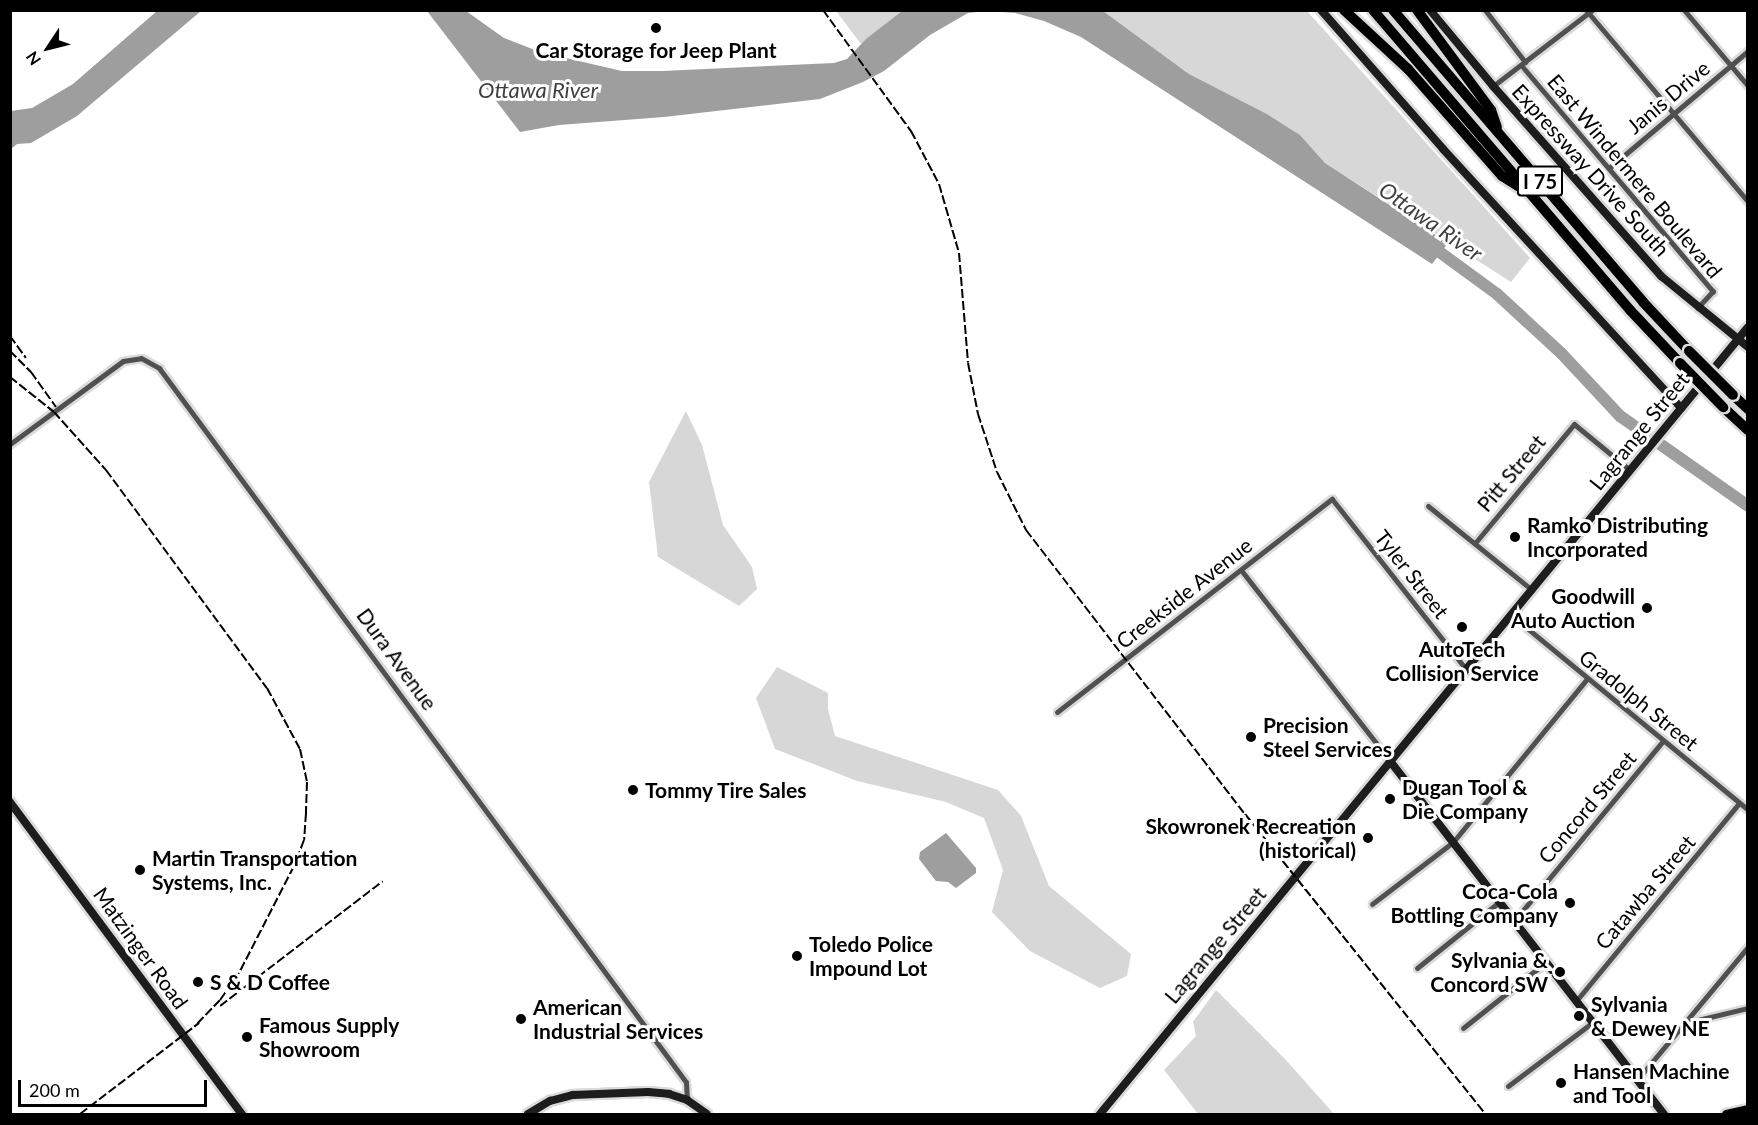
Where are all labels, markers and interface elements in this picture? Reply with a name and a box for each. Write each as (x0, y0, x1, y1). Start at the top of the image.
north arrow (18, 18, 78, 78)
marker: Car Storage for Jeep Plant (649, 21, 663, 35)
place label: Car Storage for Jeep Plant (535, 37, 777, 63)
text: N (22, 48, 44, 69)
street label: Janis Drive (1622, 55, 1714, 139)
street label: East Windermere Boulevard (1542, 69, 1728, 283)
water label: Ottawa River (478, 77, 598, 103)
street label: Expressway Drive South (1507, 79, 1675, 261)
road number: I 75 (1516, 164, 1564, 198)
water label: Ottawa River (1374, 176, 1488, 266)
street label: Lagrange Street (1584, 367, 1694, 495)
street label: Pitt Street (1472, 429, 1550, 517)
place label: Ramko Distributing Incorporated (1527, 512, 1708, 562)
street label: Tyler Street (1370, 525, 1454, 623)
marker: Ramko Distributing Incorporated (1508, 530, 1522, 544)
street label: Creekside Avenue (1111, 532, 1257, 654)
place label: Goodwill Auto Auction (1510, 583, 1635, 633)
marker: Goodwill Auto Auction (1640, 601, 1654, 615)
street label: Dura Avenue (351, 603, 443, 715)
marker: AutoTech Collision Service (1455, 620, 1469, 634)
place label: AutoTech Collision Service (1385, 636, 1539, 686)
street label: Gradolph Street (1574, 644, 1704, 756)
place label: Precision Steel Services (1263, 712, 1392, 762)
marker: Precision Steel Services (1244, 730, 1258, 744)
street label: Concord Street (1533, 746, 1641, 868)
place label: Dugan Tool & Die Company (1402, 774, 1528, 824)
place label: Tommy Tire Sales (645, 777, 808, 803)
marker: Tommy Tire Sales (626, 783, 640, 797)
marker: Dugan Tool & Die Company (1383, 792, 1397, 806)
place label: Skowronek Recreation (historical) (1145, 813, 1356, 863)
street label: Catawba Street (1590, 830, 1700, 954)
marker: Skowronek Recreation (historical) (1361, 831, 1375, 845)
place label: Martin Transportation Systems, Inc. (152, 845, 358, 895)
marker: Martin Transportation Systems, Inc. (133, 863, 147, 877)
place label: Coca-Cola Bottling Company (1391, 878, 1558, 928)
street label: Matzinger Road (88, 882, 194, 1014)
street label: Lagrange Street (1159, 882, 1271, 1008)
marker: Coca-Cola Bottling Company (1563, 896, 1577, 910)
place label: Toledo Police Impound Lot (809, 931, 933, 981)
place label: Sylvania & Concord SW (1430, 947, 1548, 997)
marker: Toledo Police Impound Lot (790, 949, 804, 963)
marker: Sylvania & Concord SW (1553, 965, 1567, 979)
place label: S & D Coffee (210, 969, 330, 995)
marker: S & D Coffee (191, 975, 205, 989)
place label: Sylvania & Dewey NE (1591, 991, 1710, 1041)
place label: American Industrial Services (533, 994, 703, 1044)
marker: Sylvania & Dewey NE (1572, 1009, 1586, 1023)
place label: Famous Supply Showroom (259, 1012, 399, 1062)
marker: American Industrial Services (514, 1012, 528, 1026)
marker: Famous Supply Showroom (240, 1030, 254, 1044)
place label: Hansen Machine and Tool (1573, 1058, 1729, 1108)
scale bar (21, 1068, 210, 1106)
marker: Hansen Machine and Tool (1554, 1076, 1568, 1090)
text: 200 m (29, 1079, 80, 1101)

